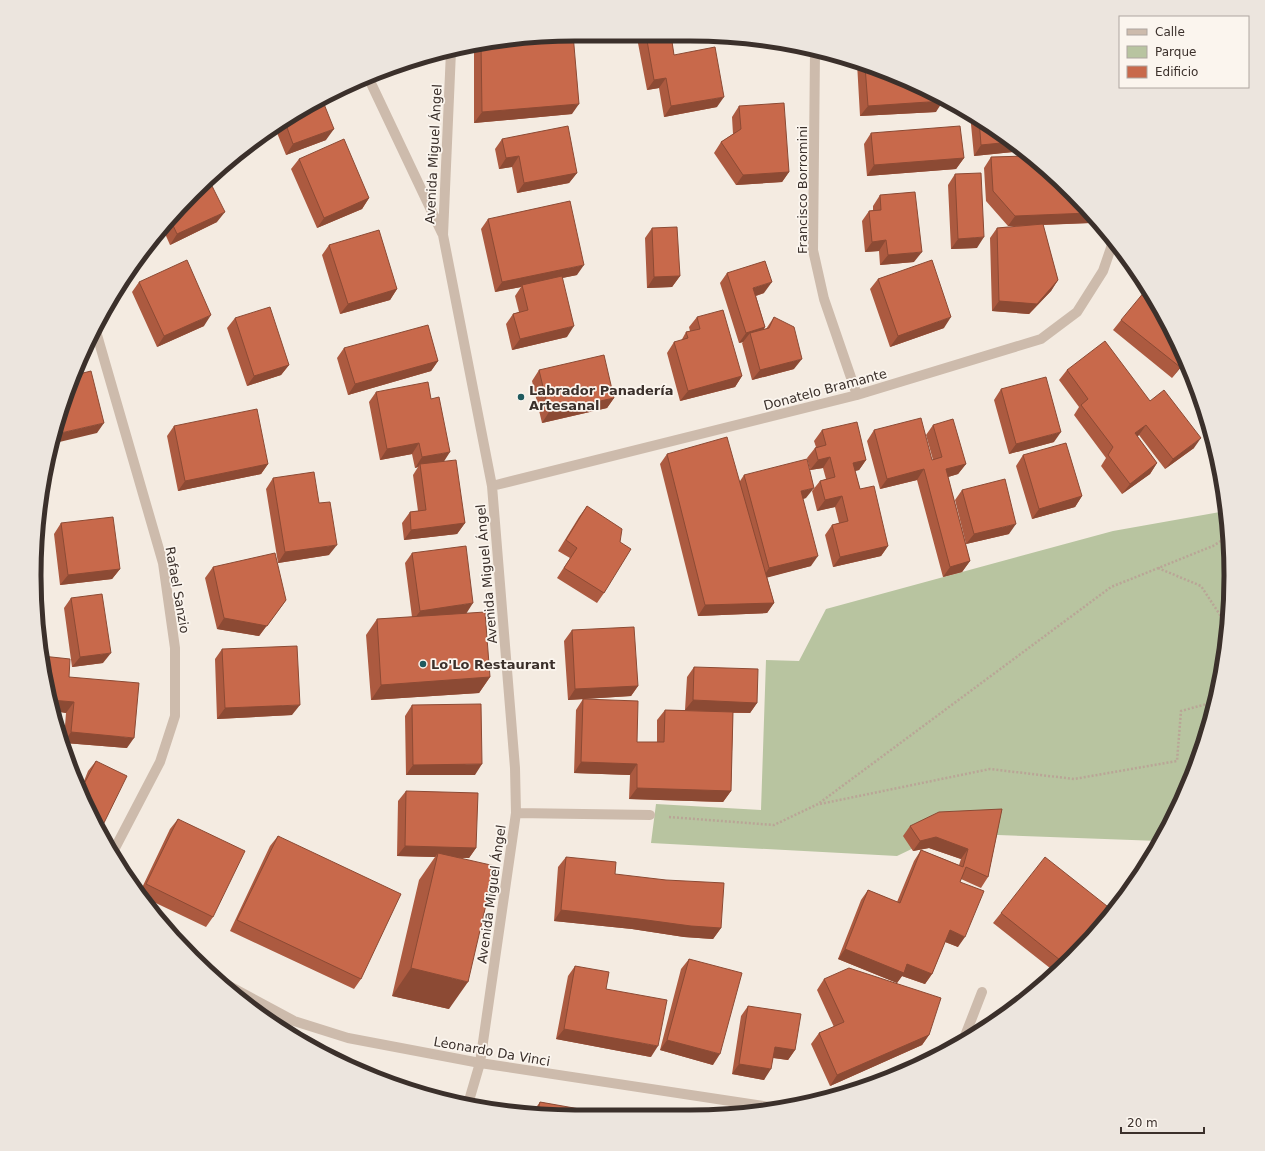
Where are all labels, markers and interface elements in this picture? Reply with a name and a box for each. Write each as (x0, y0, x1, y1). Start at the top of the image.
legend (1119, 16, 1249, 88)
text: Calle (1155, 25, 1185, 39)
text: Parque (1155, 45, 1196, 59)
text: Edificio (1155, 65, 1198, 79)
street label: Avenida Miguel Ángel (422, 84, 445, 224)
street label: Francisco Borromini (795, 126, 810, 254)
street label: Donatelo Bramante (762, 366, 888, 413)
place label: Labrador Panadería Artesanal (529, 383, 673, 413)
marker: Labrador Panadería Artesanal (516, 392, 526, 402)
street label: Avenida Miguel Ángel (473, 504, 500, 644)
street label: Rafael Sanzio (162, 546, 193, 635)
place label: Lo'Lo Restaurant (431, 657, 555, 672)
marker: Lo'Lo Restaurant (418, 659, 428, 669)
street label: Avenida Miguel Ángel (474, 824, 509, 964)
street label: Leonardo Da Vinci (433, 1034, 551, 1069)
scale bar (1121, 1109, 1204, 1135)
text: 20 m (1127, 1116, 1158, 1130)

